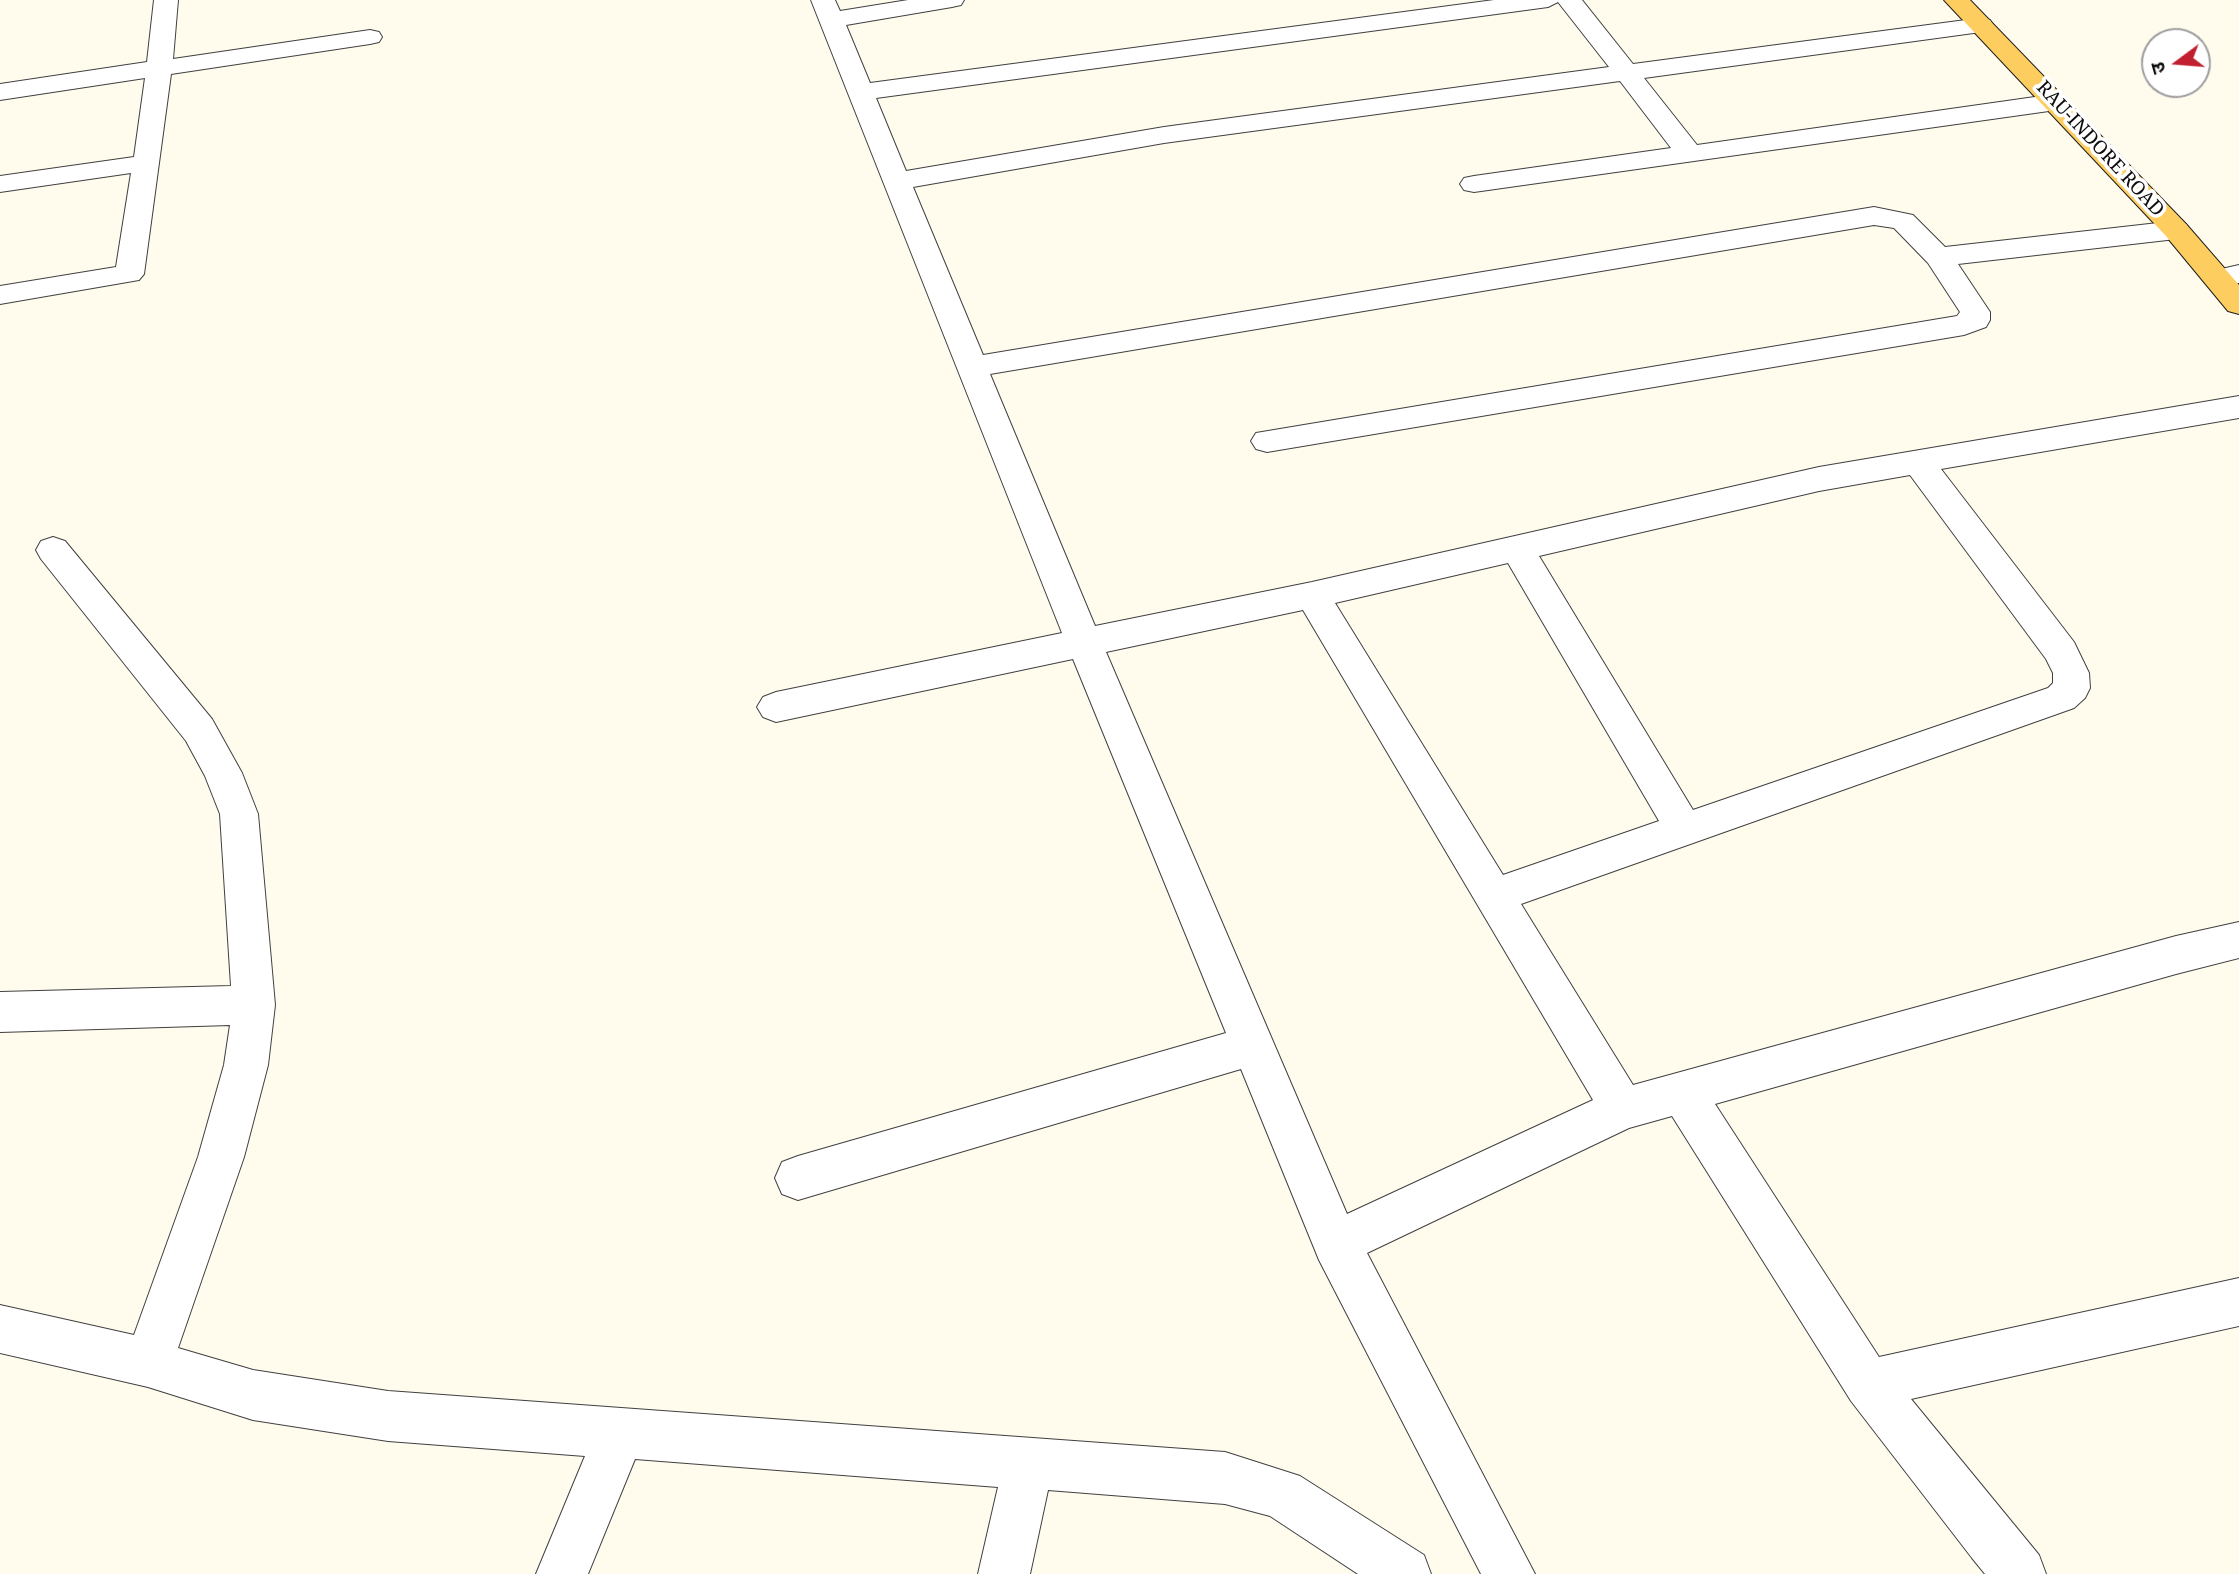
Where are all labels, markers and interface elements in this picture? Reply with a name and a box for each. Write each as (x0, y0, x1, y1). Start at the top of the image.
north arrow (2141, 28, 2211, 98)
text: उ (2144, 59, 2172, 77)
street label: RAU-INDORE ROAD (2031, 77, 2169, 221)

